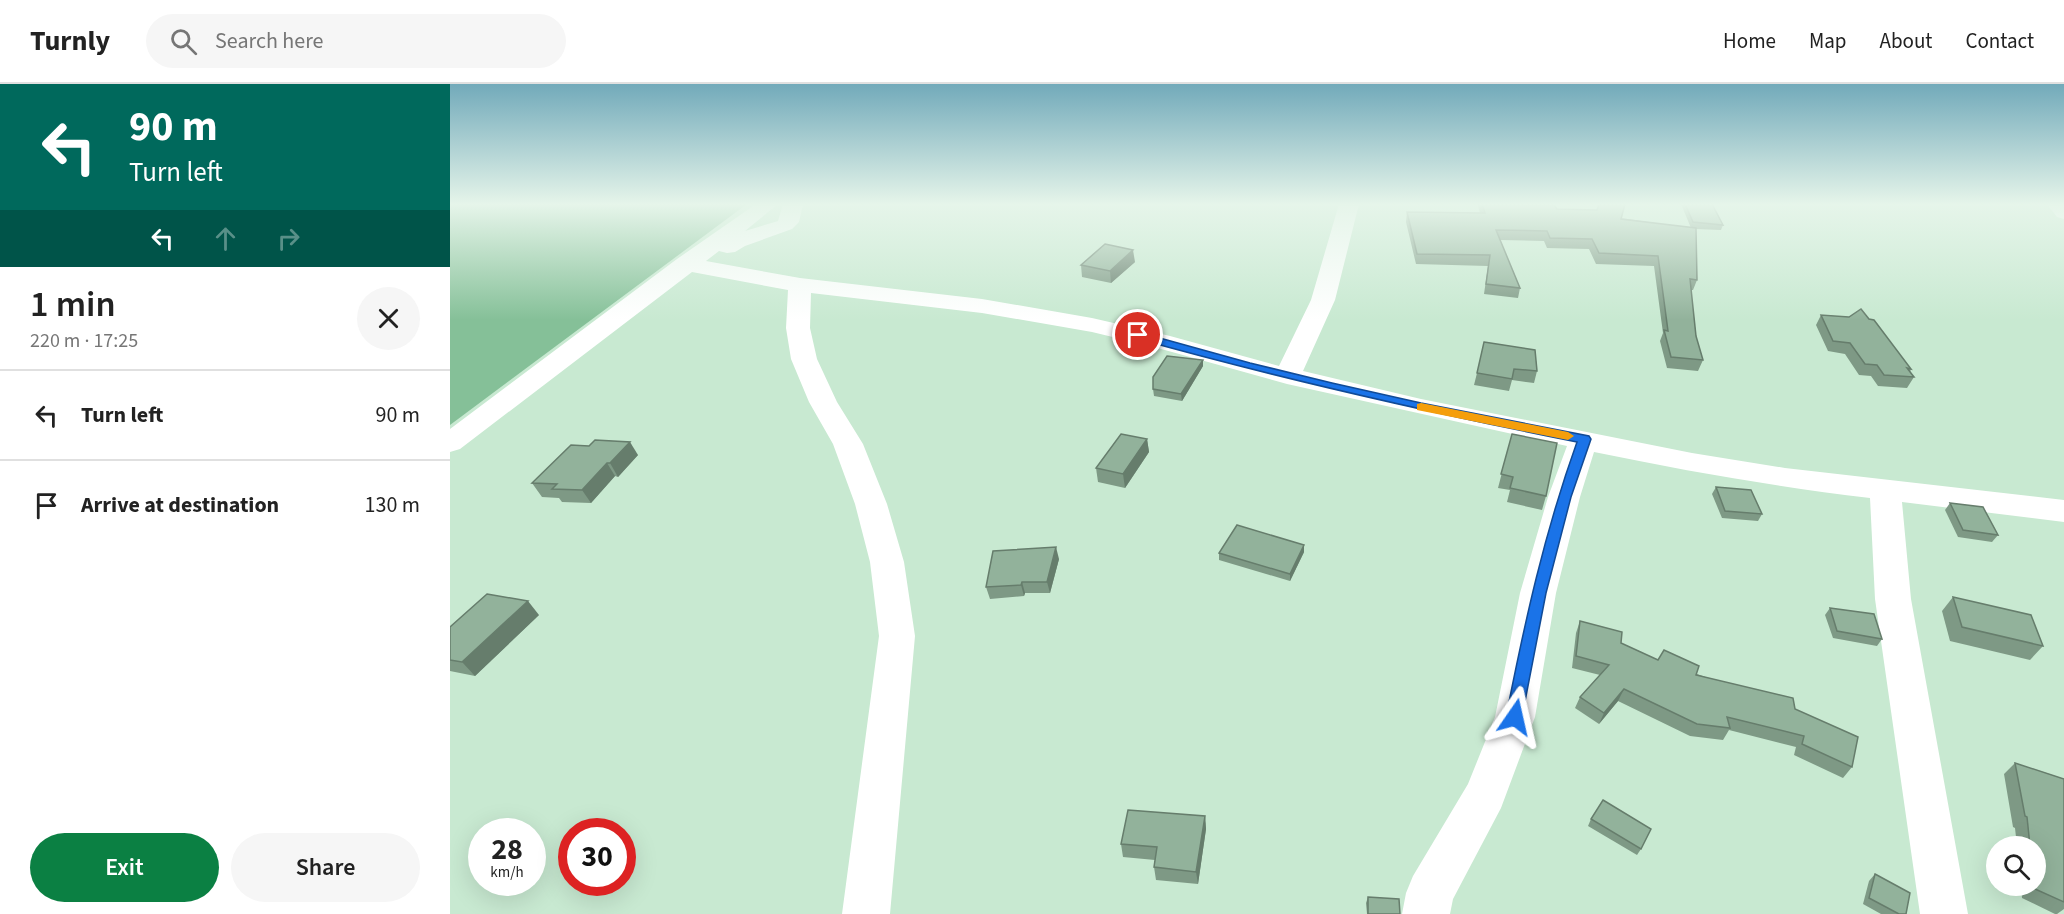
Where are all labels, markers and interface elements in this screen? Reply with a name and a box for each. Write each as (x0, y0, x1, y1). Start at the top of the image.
search box (146, 14, 566, 68)
text: Turnly (30, 21, 110, 61)
icon: search (167, 25, 200, 58)
text: Search here (215, 25, 324, 57)
text: Home (1723, 26, 1776, 56)
text: Map (1809, 26, 1847, 56)
text: About (1880, 26, 1932, 56)
text: Contact (1965, 26, 2034, 56)
text: 90 m (129, 97, 218, 157)
icon: left (30, 108, 108, 186)
text: Turn left (129, 153, 223, 192)
icon: left (146, 222, 179, 255)
icon: ahead (209, 222, 242, 255)
icon: right (272, 222, 305, 255)
text: 1 min (30, 279, 116, 330)
button: close (357, 287, 420, 350)
pin (1112, 309, 1163, 360)
icon: arrive (1121, 318, 1154, 351)
text: 220 m · 17:25 (30, 327, 138, 355)
icon: left (30, 399, 63, 432)
text: Turn left (81, 399, 163, 431)
text: 90 m (375, 399, 420, 431)
icon: arrive (30, 489, 63, 522)
text: Arrive at destination (81, 489, 279, 521)
text: 130 m (365, 489, 420, 521)
position arrow (1483, 685, 1547, 749)
speed limit sign: 30 (558, 818, 636, 896)
text: 28 (491, 828, 523, 871)
button: Exit (30, 833, 219, 902)
button: Share (231, 833, 420, 902)
map controls (1986, 836, 2046, 896)
button: search (1986, 836, 2046, 896)
text: km/h (490, 862, 524, 883)

